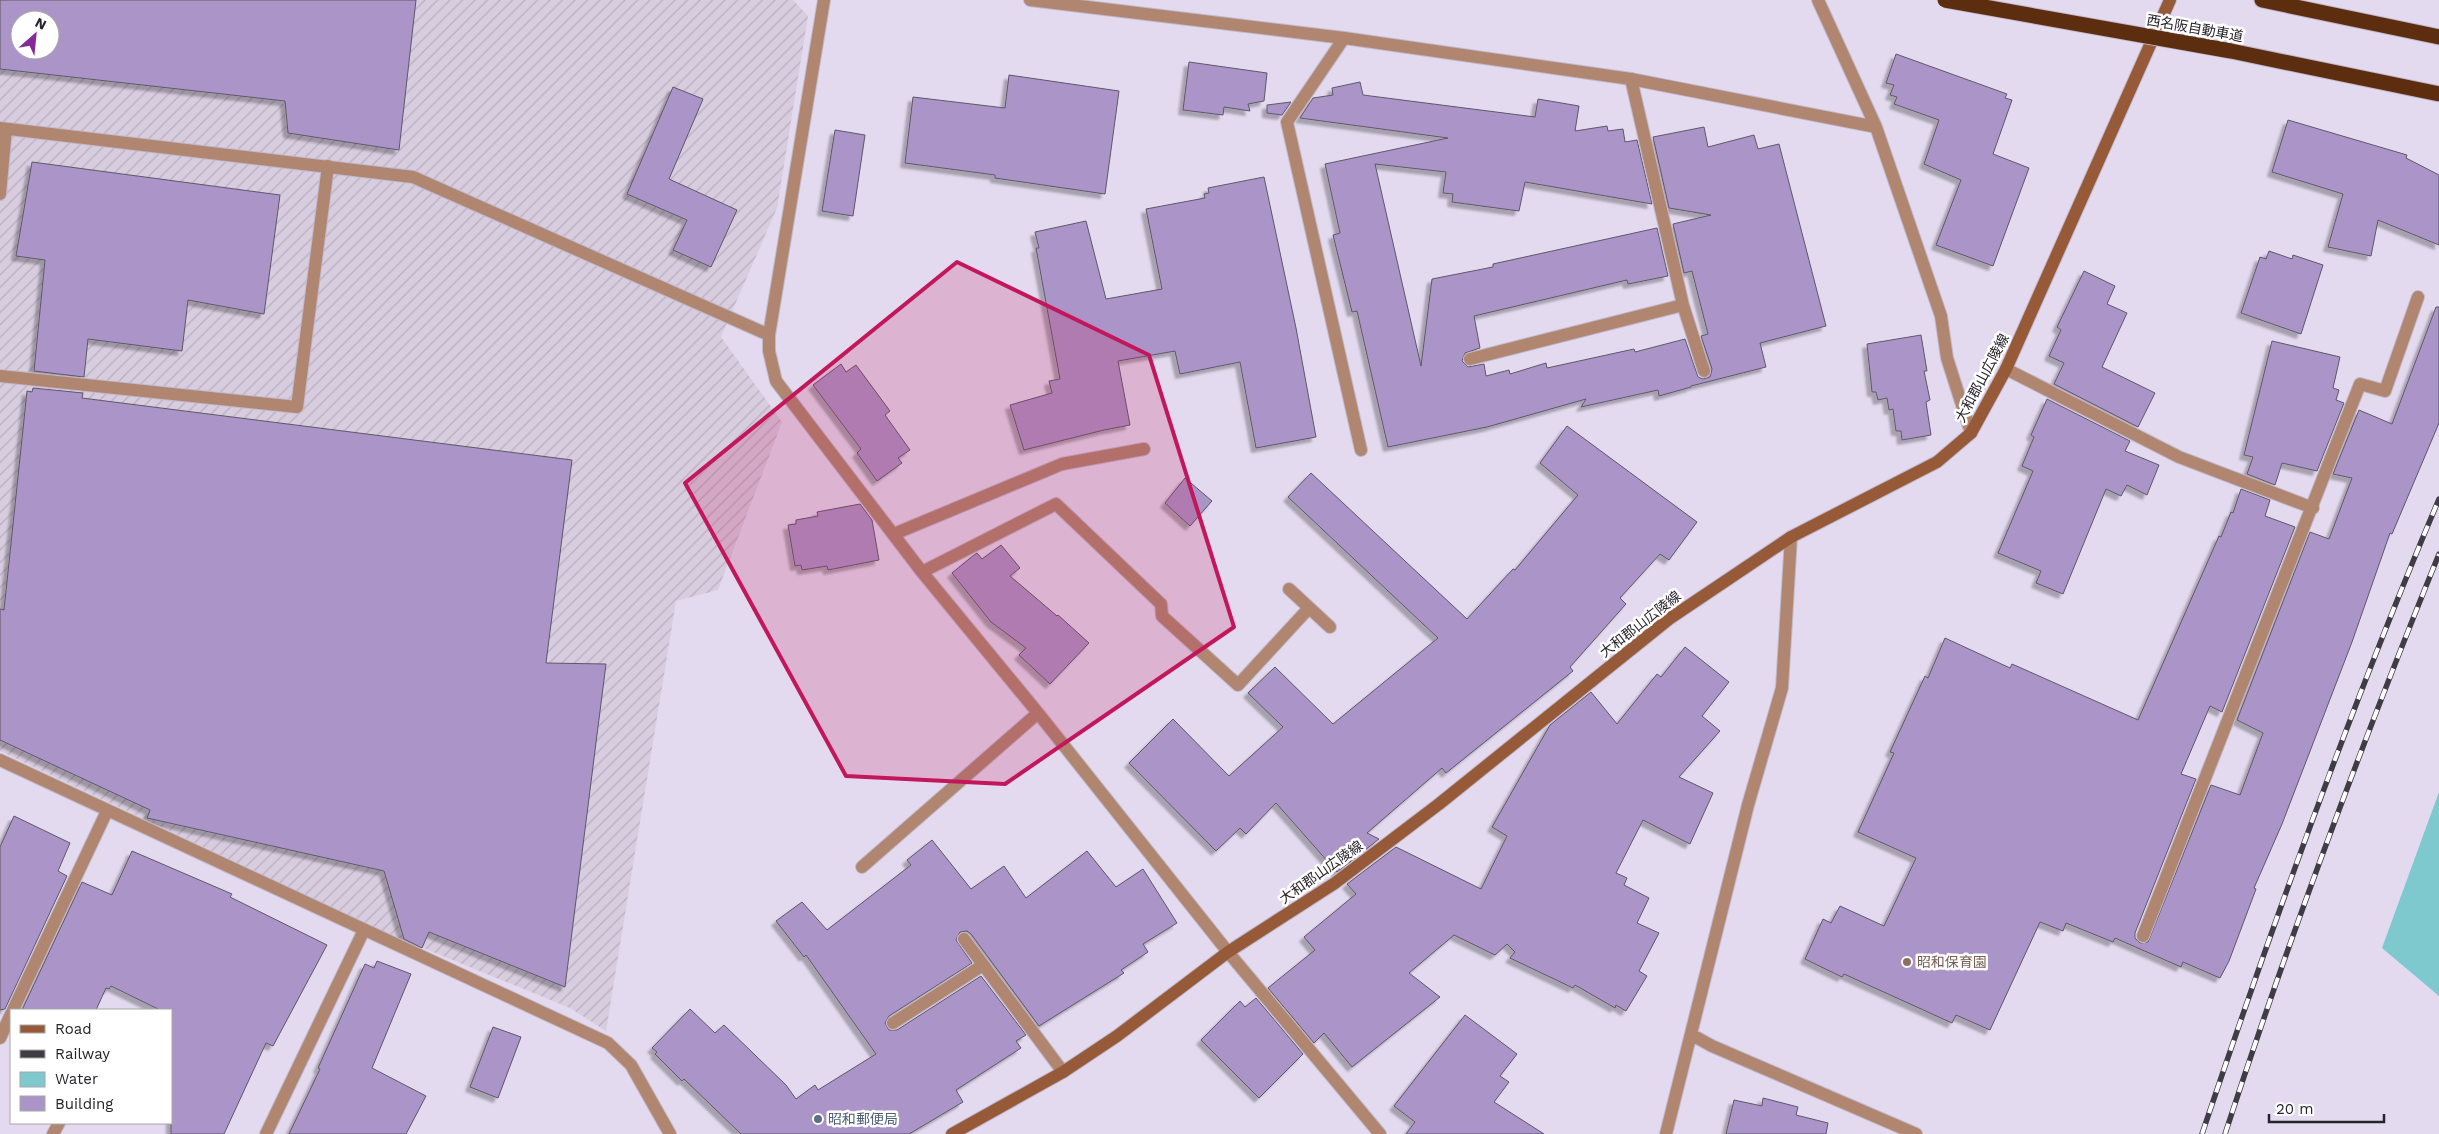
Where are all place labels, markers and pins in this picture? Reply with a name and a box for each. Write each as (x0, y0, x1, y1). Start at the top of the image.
place label: 昭和保育園 (1917, 954, 1987, 970)
marker: 昭和保育園 (1901, 956, 1913, 968)
place label: 昭和郵便局 (828, 1111, 898, 1127)
marker: 昭和郵便局 (812, 1113, 824, 1125)

